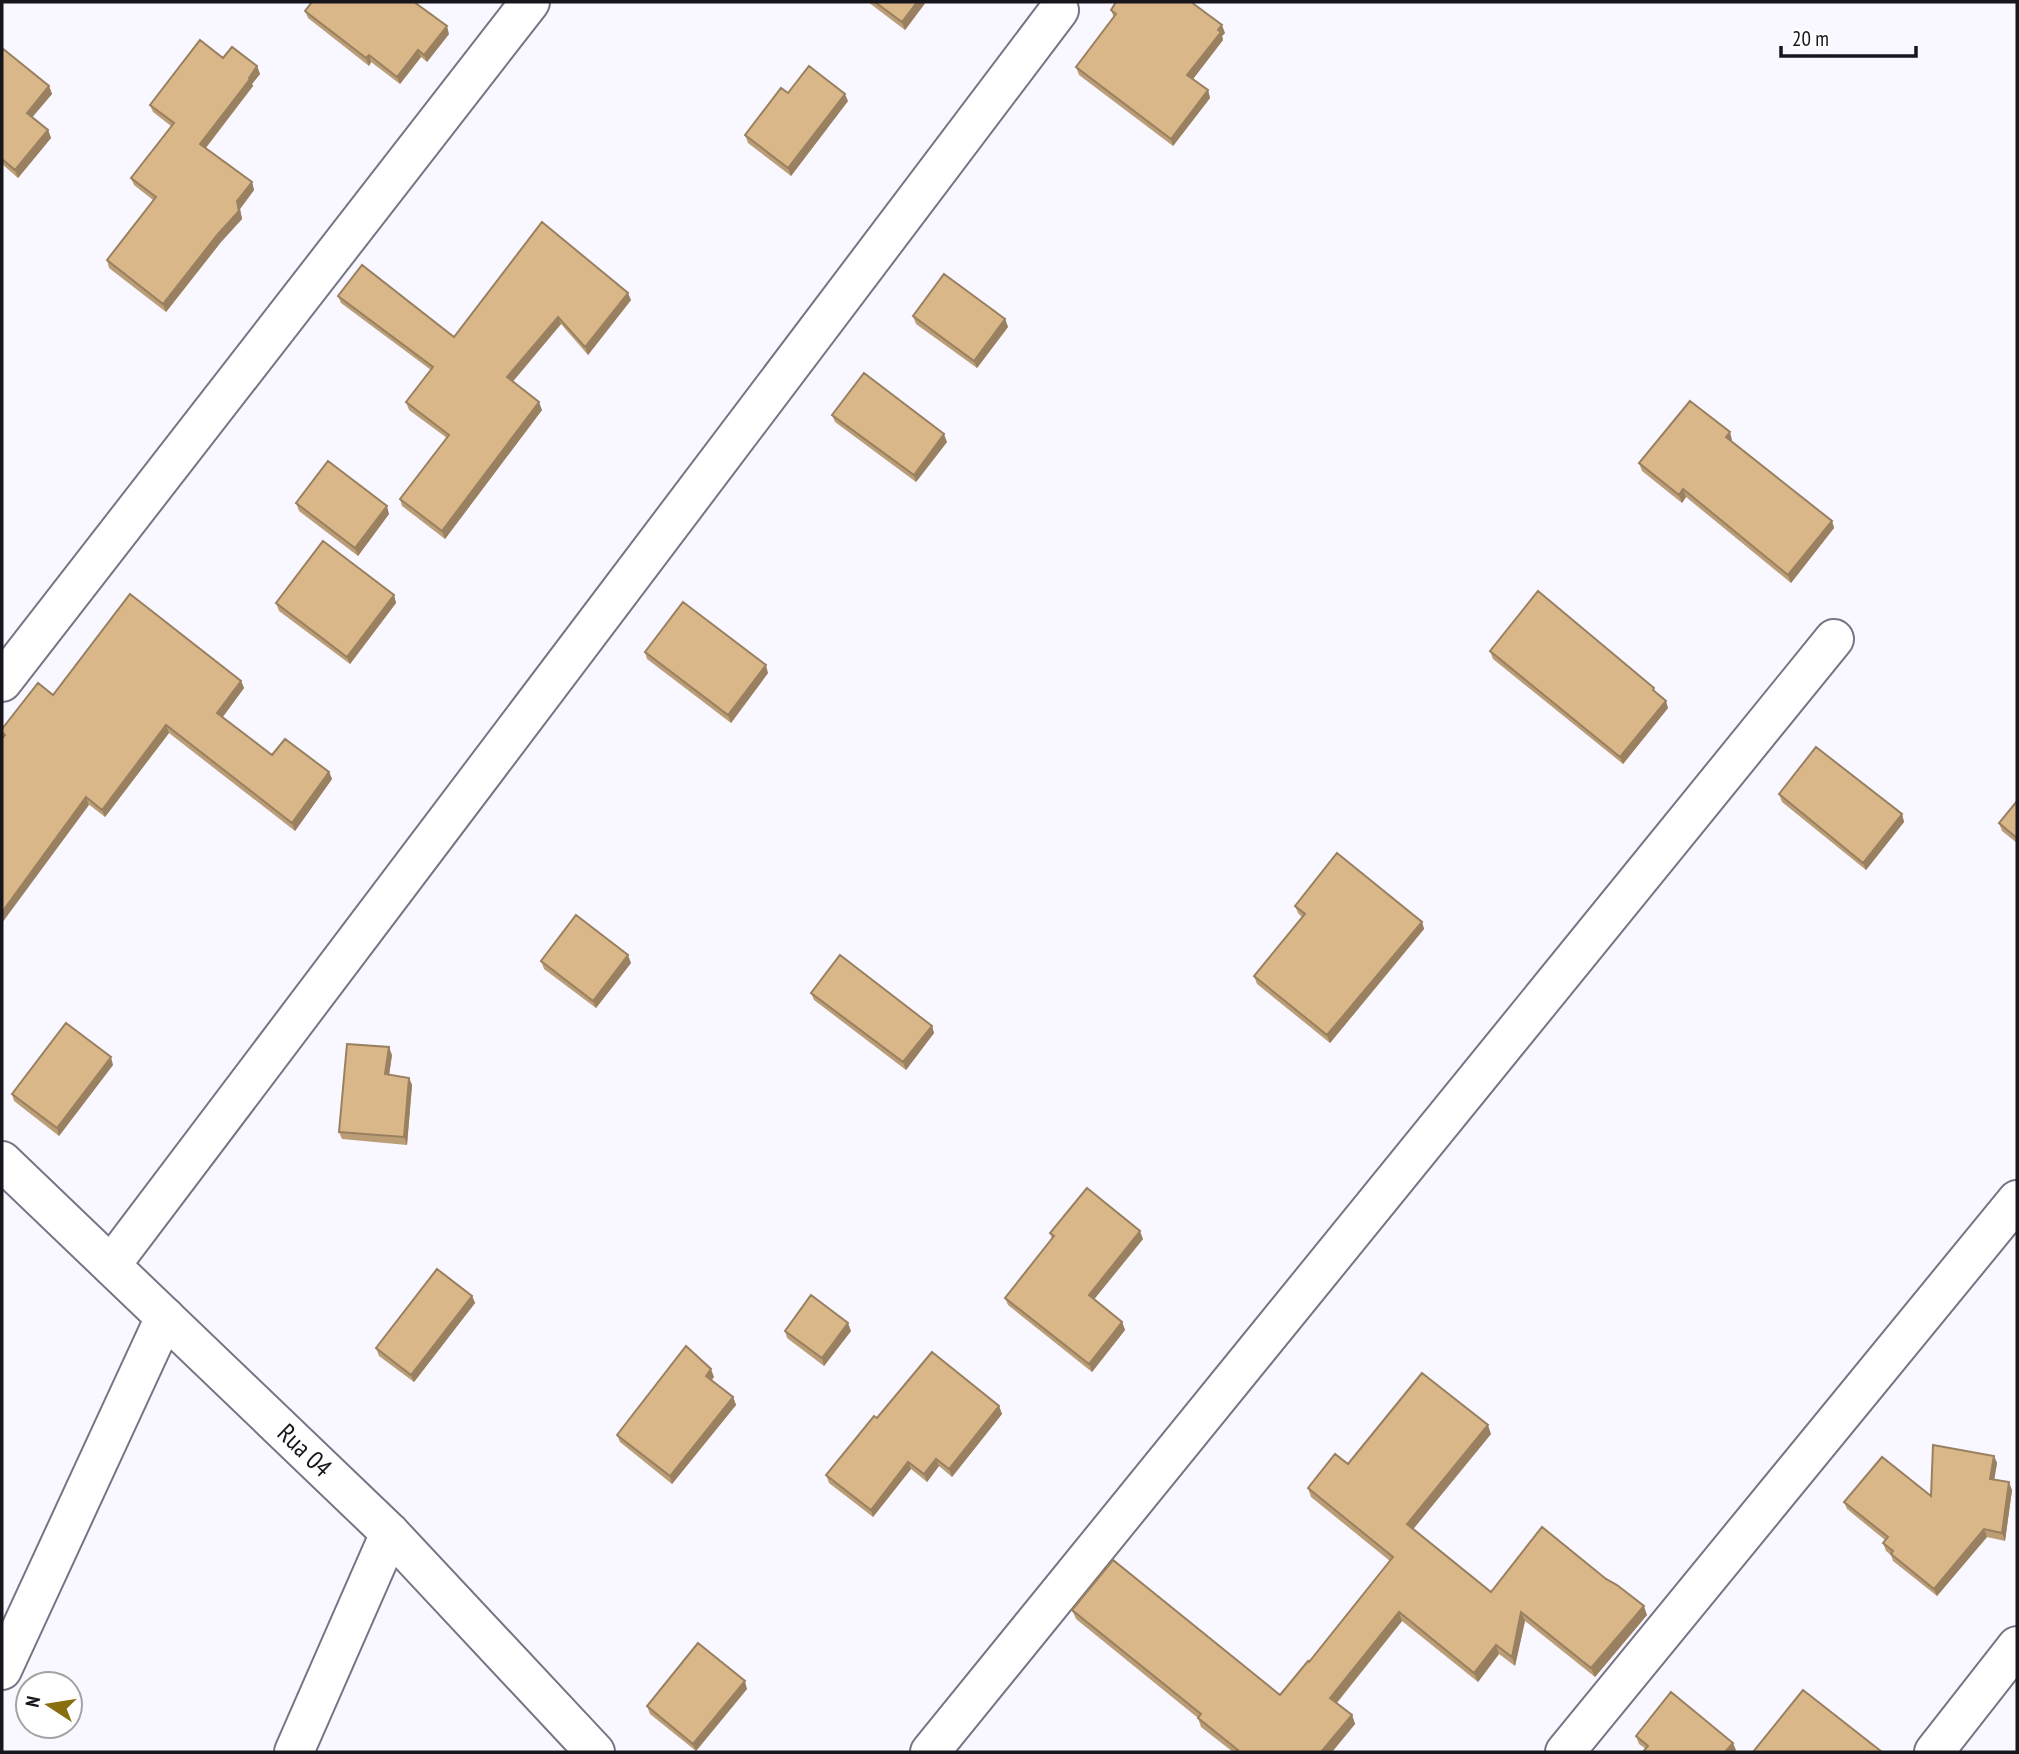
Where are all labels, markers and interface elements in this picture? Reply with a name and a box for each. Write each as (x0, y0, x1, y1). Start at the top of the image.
scale bar (1781, 14, 1916, 58)
text: 20 m (1792, 25, 1829, 52)
street label: Rua 04 (271, 1416, 339, 1484)
north arrow (14, 1670, 84, 1740)
text: N (20, 1694, 45, 1709)

